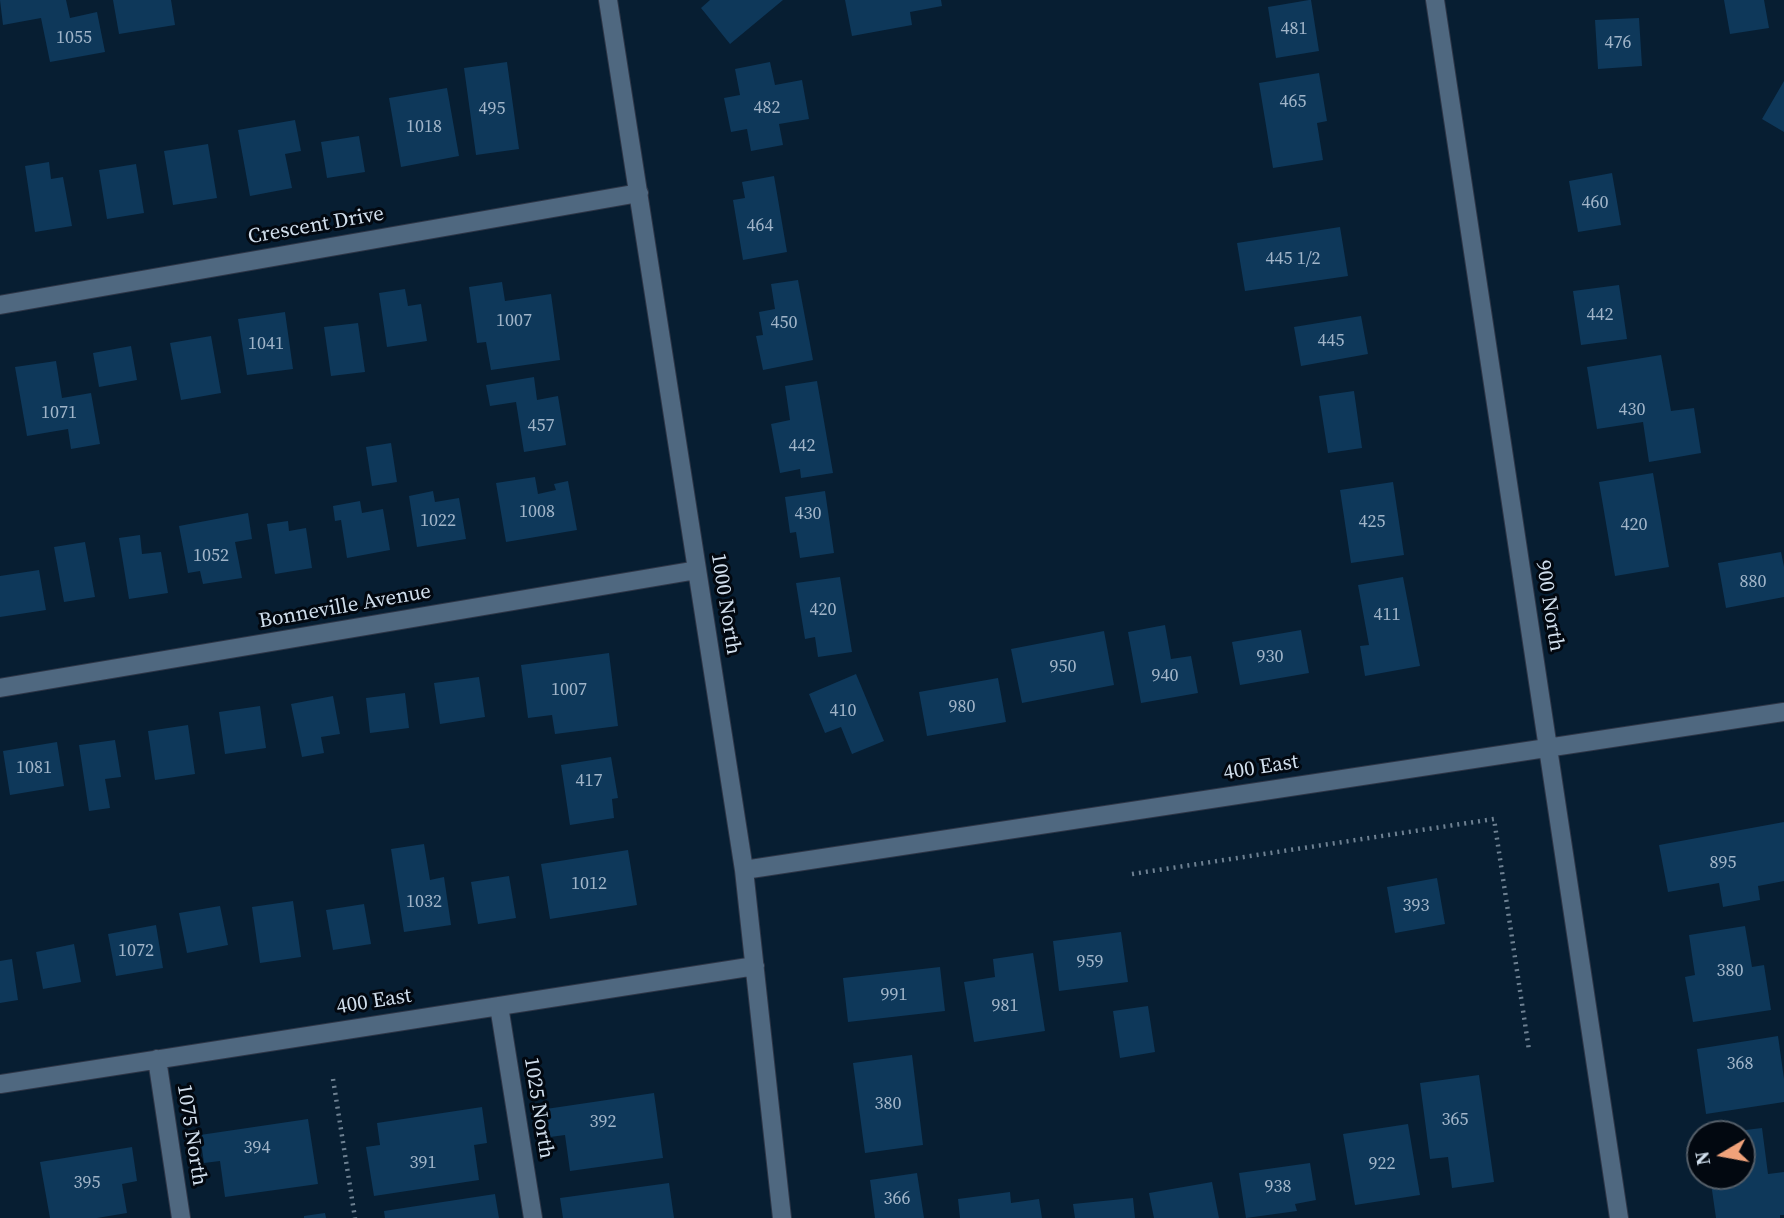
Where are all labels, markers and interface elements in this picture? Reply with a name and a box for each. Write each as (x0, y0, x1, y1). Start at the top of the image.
house number: 481 (1281, 18, 1307, 40)
house number: 1055 (56, 27, 92, 49)
house number: 476 (1605, 32, 1631, 54)
house number: 465 (1280, 91, 1306, 113)
house number: 482 (754, 97, 780, 119)
house number: 495 (479, 98, 505, 120)
house number: 1018 (406, 116, 442, 138)
house number: 460 (1582, 192, 1608, 214)
street label: Crescent Drive (246, 202, 386, 250)
house number: 464 (747, 215, 773, 237)
house number: 445 1/2 (1265, 248, 1321, 270)
house number: 442 (1587, 304, 1613, 326)
house number: 1007 (496, 310, 532, 332)
house number: 450 (771, 312, 797, 334)
house number: 445 (1318, 330, 1344, 352)
house number: 1041 (248, 333, 284, 355)
house number: 430 (1619, 399, 1645, 421)
house number: 1071 (41, 402, 77, 424)
house number: 457 (528, 415, 554, 437)
house number: 442 (789, 435, 815, 457)
house number: 1008 (519, 501, 555, 523)
house number: 430 (795, 503, 821, 525)
house number: 1022 (420, 510, 456, 532)
house number: 425 (1359, 511, 1385, 533)
house number: 420 (1621, 514, 1647, 536)
house number: 1052 (193, 545, 229, 567)
street label: 1000 North (705, 551, 745, 657)
street label: 900 North (1529, 559, 1569, 653)
house number: 880 (1740, 571, 1766, 593)
street label: Bonneville Avenue (257, 579, 433, 635)
house number: 420 (810, 599, 836, 621)
house number: 411 (1374, 604, 1400, 626)
house number: 930 (1257, 646, 1283, 668)
house number: 950 (1050, 656, 1076, 678)
house number: 940 (1152, 665, 1178, 687)
house number: 1007 (551, 679, 587, 701)
house number: 980 (949, 696, 975, 718)
house number: 410 (830, 700, 856, 722)
street label: 400 East (1222, 750, 1300, 786)
house number: 1081 (16, 757, 52, 779)
house number: 417 (576, 770, 602, 792)
house number: 895 (1710, 852, 1736, 874)
house number: 1012 (571, 873, 607, 895)
house number: 1032 (406, 891, 442, 913)
house number: 393 (1403, 895, 1429, 917)
house number: 1072 (118, 940, 154, 962)
house number: 959 (1077, 951, 1103, 973)
house number: 380 (1717, 960, 1743, 982)
street label: 400 East (335, 984, 413, 1020)
house number: 991 (881, 984, 907, 1006)
house number: 981 (992, 995, 1018, 1017)
house number: 368 (1727, 1053, 1753, 1075)
street label: 1025 North (518, 1055, 558, 1161)
street label: 1075 North (171, 1082, 211, 1188)
house number: 380 (875, 1093, 901, 1115)
house number: 365 (1442, 1109, 1468, 1131)
house number: 392 (590, 1111, 616, 1133)
north arrow (1686, 1120, 1756, 1190)
house number: 394 (244, 1137, 270, 1159)
text: N (1688, 1149, 1716, 1167)
house number: 391 (410, 1152, 436, 1174)
house number: 922 (1369, 1153, 1395, 1175)
house number: 395 (74, 1172, 100, 1194)
house number: 938 (1265, 1176, 1291, 1198)
house number: 366 (884, 1188, 910, 1210)

